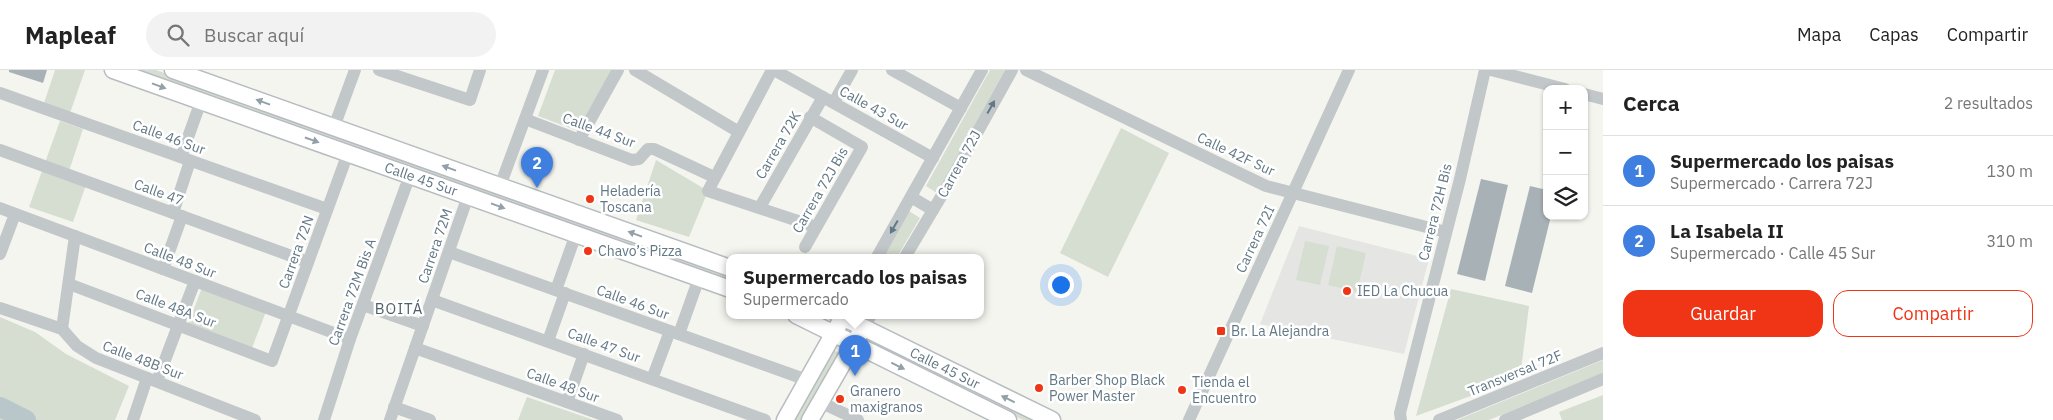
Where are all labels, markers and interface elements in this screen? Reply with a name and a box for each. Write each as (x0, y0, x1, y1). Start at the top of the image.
search box (146, 12, 496, 57)
text: Mapleaf (25, 19, 116, 51)
icon: search (164, 21, 192, 49)
text: Buscar aquí (204, 23, 304, 47)
text: Mapa (1797, 23, 1841, 46)
text: Capas (1869, 23, 1919, 46)
text: Compartir (1947, 23, 2028, 46)
street label: Calle 43 Sur (836, 82, 912, 134)
one-way arrow (151, 83, 166, 90)
map controls (1543, 85, 1588, 220)
button: + (1543, 85, 1588, 130)
text: Cerca (1623, 89, 1680, 117)
text: 2 resultados (1944, 93, 2033, 113)
one-way arrow (255, 98, 270, 105)
one-way arrow (987, 100, 996, 114)
street label: Carrera 72K (751, 108, 805, 182)
street label: Calle 44 Sur (560, 109, 638, 151)
street label: Calle 46 Sur (130, 116, 208, 158)
street label: Carrera 72J (933, 127, 985, 201)
street label: Calle 42F Sur (1194, 128, 1278, 180)
button: − (1543, 130, 1588, 175)
one-way arrow (305, 136, 320, 144)
street label: Carrera 72J Bis (788, 144, 852, 236)
pin: 2 (521, 147, 553, 188)
text: Supermercado los paisas (1670, 149, 1894, 173)
street label: Calle 45 Sur (382, 158, 460, 200)
street label: Carrera 72H Bis (1414, 161, 1456, 262)
text: 1 (1634, 161, 1644, 181)
text: 130 m (1986, 161, 2033, 181)
one-way arrow (441, 164, 456, 171)
text: Supermercado · Carrera 72J (1670, 173, 1873, 193)
street label: Calle 47 (132, 175, 186, 209)
button: layers (1543, 175, 1588, 220)
place label: Heladería Toscana (600, 182, 661, 216)
marker: Heladería Toscana (584, 193, 596, 205)
one-way arrow (491, 202, 506, 210)
street label: Carrera 72I (1232, 202, 1278, 276)
street label: Carrera 72M (414, 206, 456, 286)
street label: Carrera 72N (274, 213, 318, 291)
text: La Isabela II (1670, 219, 1784, 243)
one-way arrow (890, 220, 898, 235)
one-way arrow (627, 230, 642, 237)
text: 2 (1634, 231, 1644, 251)
text: 310 m (1986, 231, 2033, 251)
street label: Carrera 72M Bis A (324, 236, 380, 348)
street label: Calle 48 Sur (141, 238, 219, 282)
place label: Chavo’s Pizza (598, 242, 682, 260)
text: Supermercado · Calle 45 Sur (1670, 243, 1875, 263)
marker: Chavo’s Pizza (582, 245, 594, 257)
popup (726, 254, 984, 319)
text: Supermercado los paisas (743, 265, 967, 289)
your location (1048, 272, 1074, 298)
street label: Calle 46 Sur (594, 281, 672, 323)
place label: IED La Chucua (1357, 282, 1449, 300)
street label: Calle 48A Sur (133, 284, 219, 332)
marker: IED La Chucua (1341, 285, 1353, 297)
text: Supermercado (743, 289, 849, 309)
button: Guardar (1623, 290, 1823, 337)
button: Compartir (1833, 290, 2033, 337)
district label: BOITÁ (375, 299, 423, 318)
place label: Br. La Alejandra (1231, 322, 1330, 340)
street label: Calle 47 Sur (565, 324, 643, 366)
marker: Br. La Alejandra (1215, 325, 1227, 337)
pin: 1 (839, 335, 871, 376)
street label: Calle 48B Sur (100, 336, 186, 384)
street label: Calle 45 Sur (907, 343, 983, 393)
street label: Transversal 72F (1465, 346, 1565, 400)
one-way arrow (891, 362, 905, 370)
street label: Calle 48 Sur (524, 364, 602, 406)
place label: Barber Shop Black Power Master (1049, 371, 1166, 405)
place label: Tienda el Encuentro (1192, 373, 1257, 407)
place label: Granero maxigranos (850, 382, 923, 416)
marker: Barber Shop Black Power Master (1033, 382, 1045, 394)
marker: Tienda el Encuentro (1176, 384, 1188, 396)
marker: Granero maxigranos (834, 393, 846, 405)
one-way arrow (1001, 394, 1015, 402)

